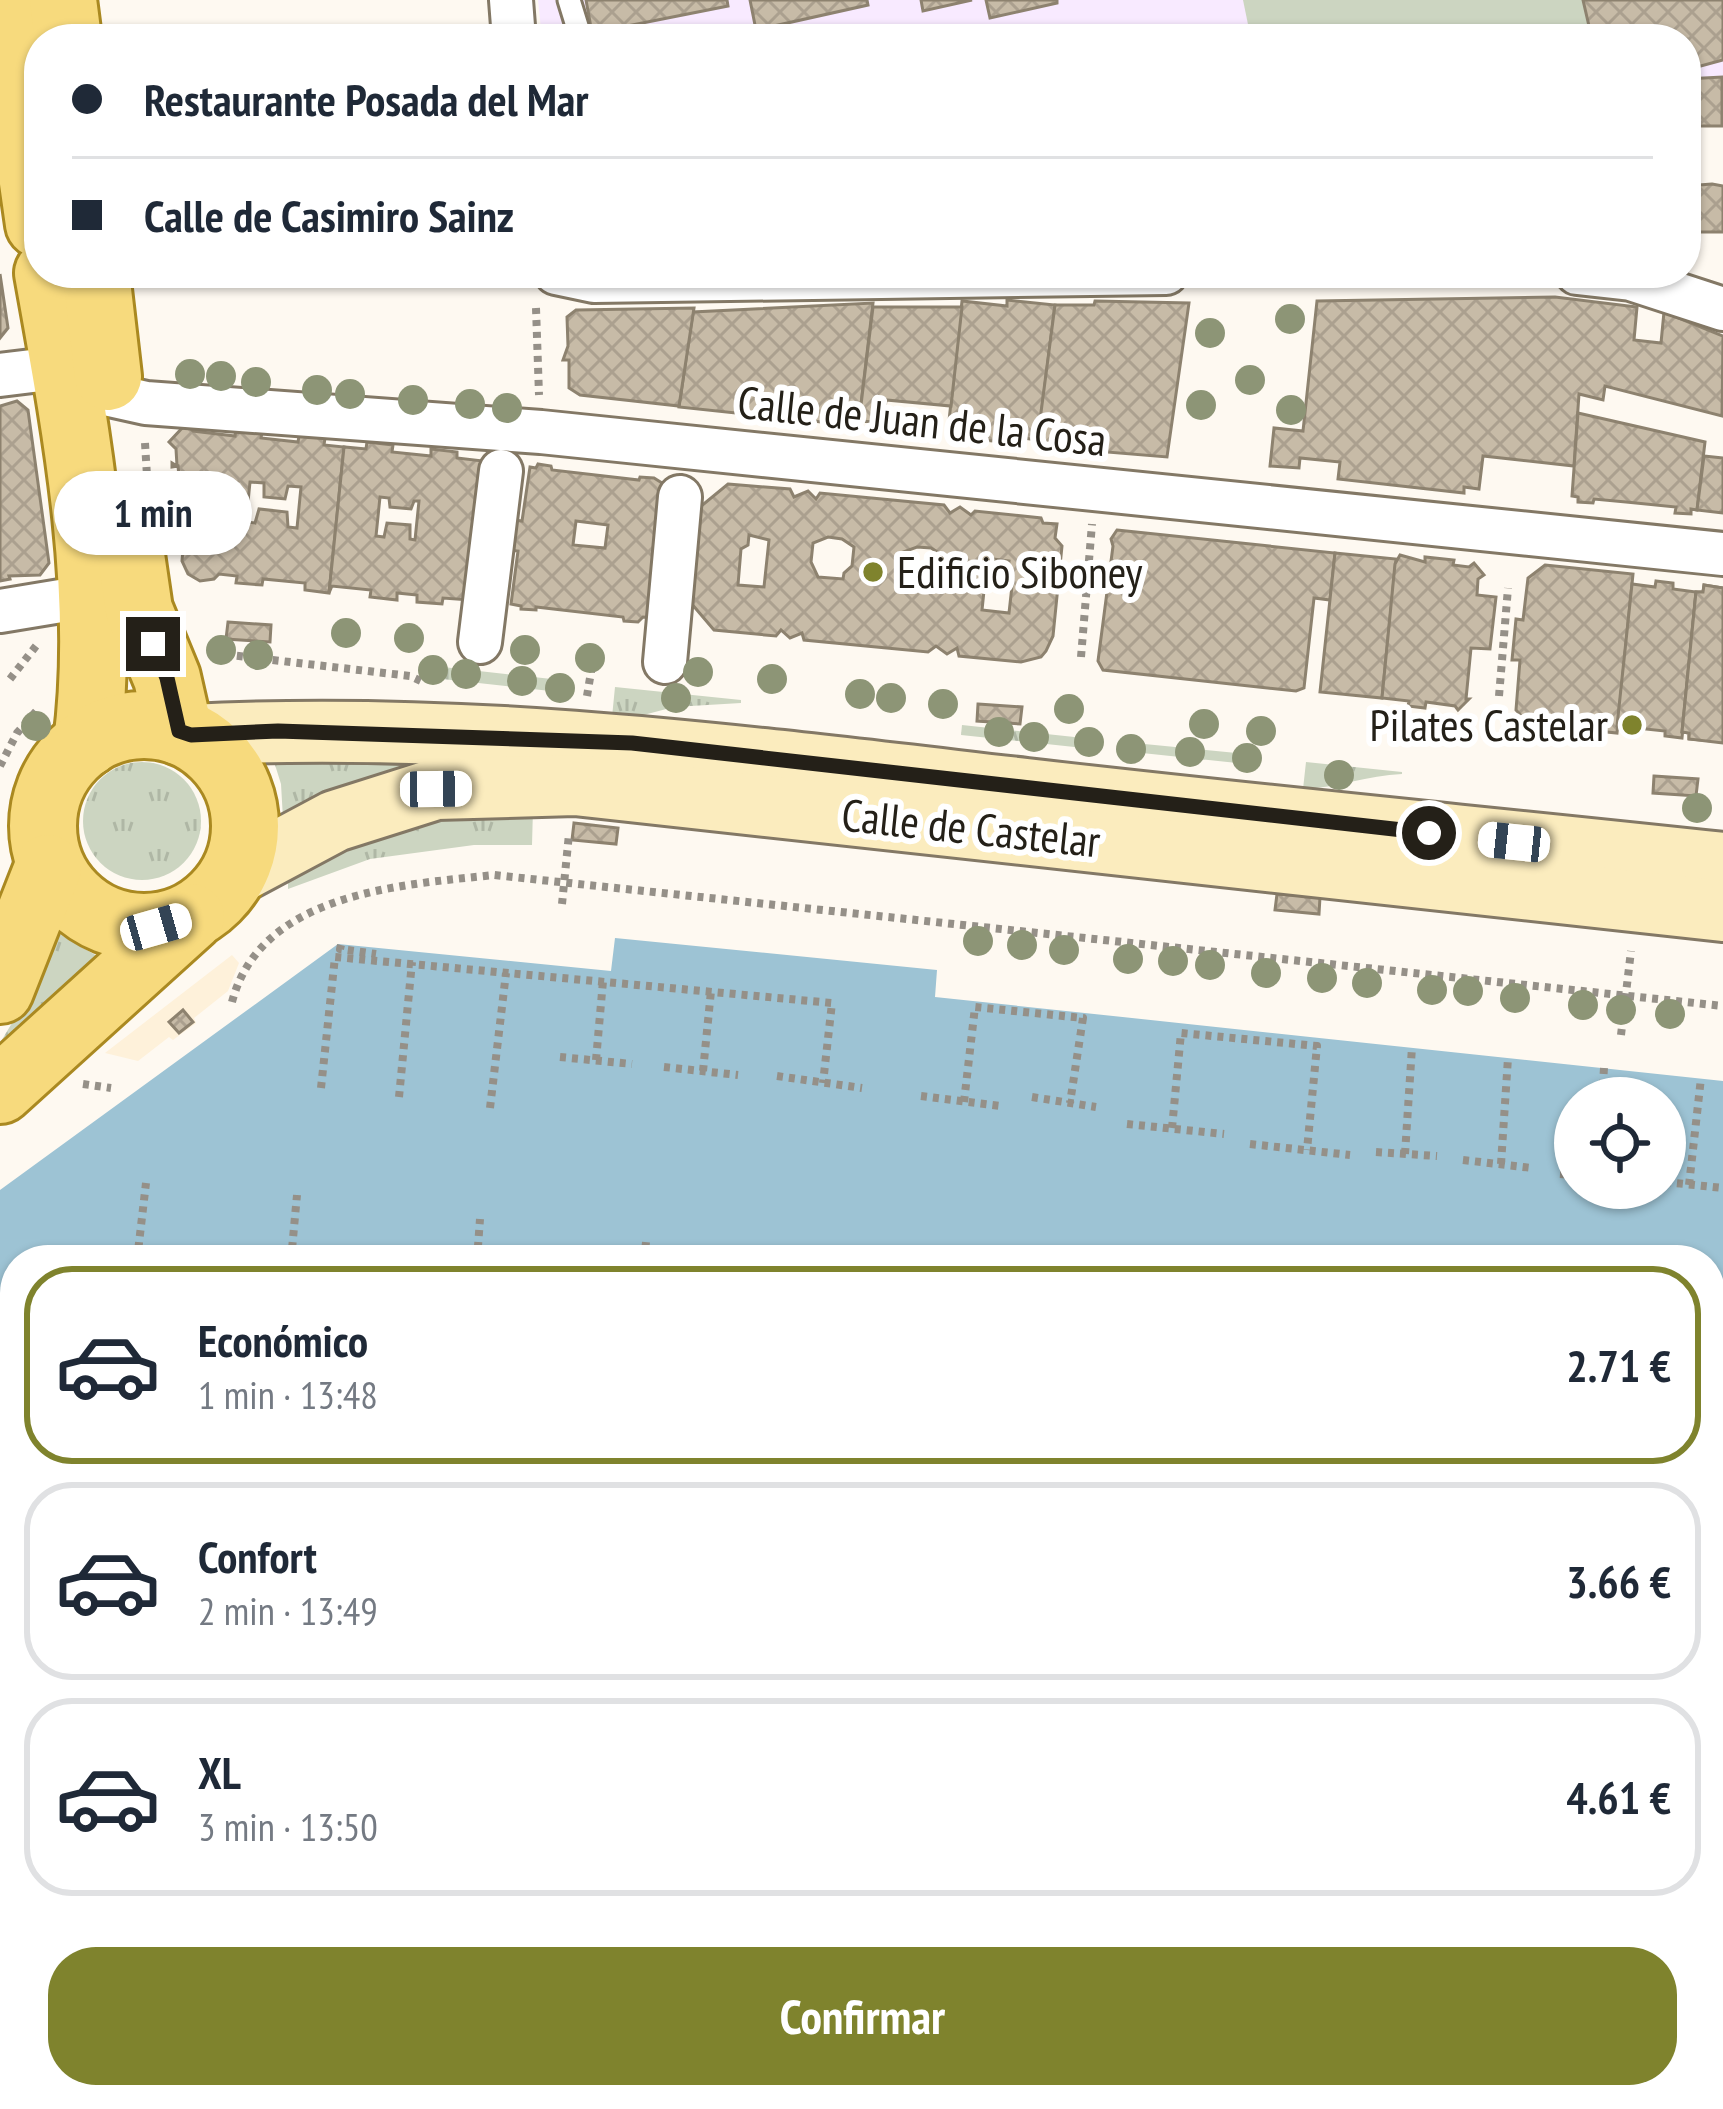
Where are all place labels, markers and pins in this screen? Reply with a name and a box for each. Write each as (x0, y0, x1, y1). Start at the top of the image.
place label: Edificio Siboney (897, 542, 1143, 600)
marker: Edificio Siboney (860, 559, 886, 585)
place label: Pilates Castelar (1369, 695, 1609, 753)
marker: Pilates Castelar (1619, 712, 1645, 738)

